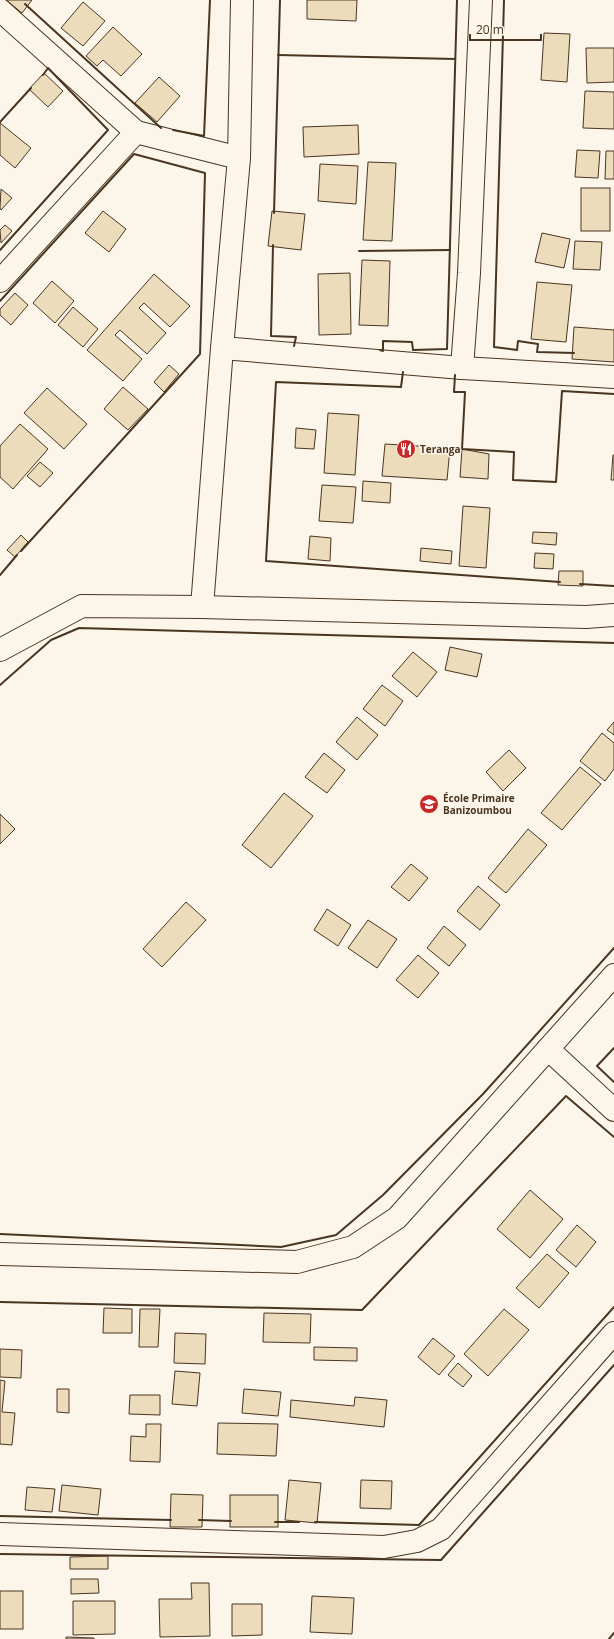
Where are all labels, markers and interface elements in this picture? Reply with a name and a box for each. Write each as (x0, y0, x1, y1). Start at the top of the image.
scale bar (470, 16, 541, 42)
text: 20 m (476, 21, 504, 38)
restaurant icon: Teranga (395, 438, 417, 460)
place label: Teranga (420, 442, 461, 456)
place label: École Primaire Banizoumbou (443, 791, 515, 817)
school or university icon: École Primaire Banizoumbou (418, 793, 440, 815)

